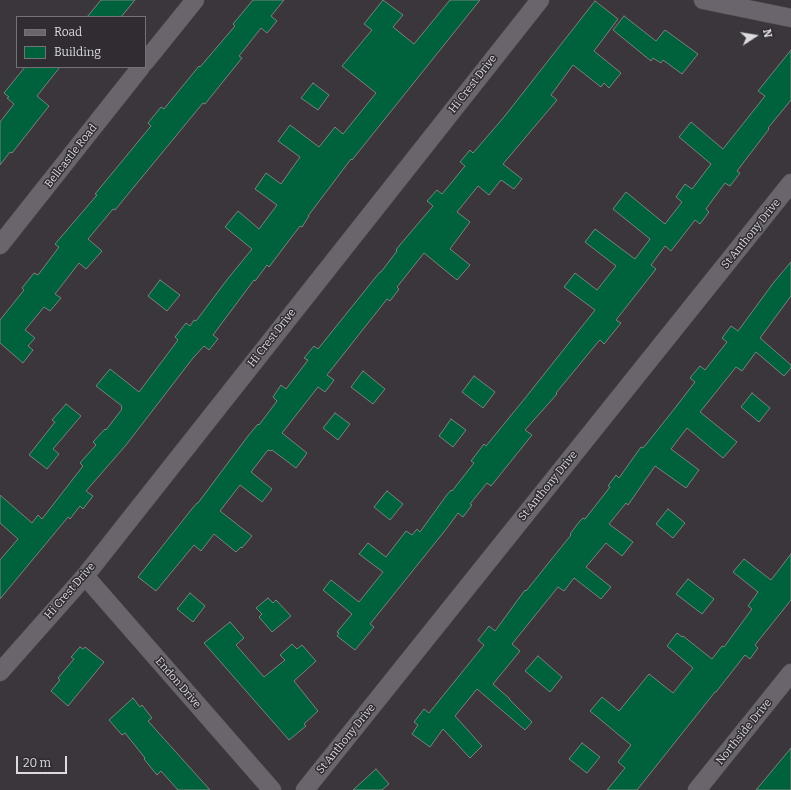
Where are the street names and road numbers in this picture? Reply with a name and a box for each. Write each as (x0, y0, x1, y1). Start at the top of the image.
street label: Hi Crest Drive (446, 52, 500, 116)
street label: Bellcastle Road (42, 122, 100, 190)
street label: St Anthony Drive (719, 196, 783, 272)
street label: Hi Crest Drive (245, 306, 299, 370)
street label: St Anthony Drive (516, 448, 580, 524)
street label: Hi Crest Drive (42, 560, 98, 622)
street label: Endon Drive (152, 655, 204, 711)
street label: Northside Drive (713, 696, 775, 768)
street label: St Anthony Drive (314, 701, 378, 777)

